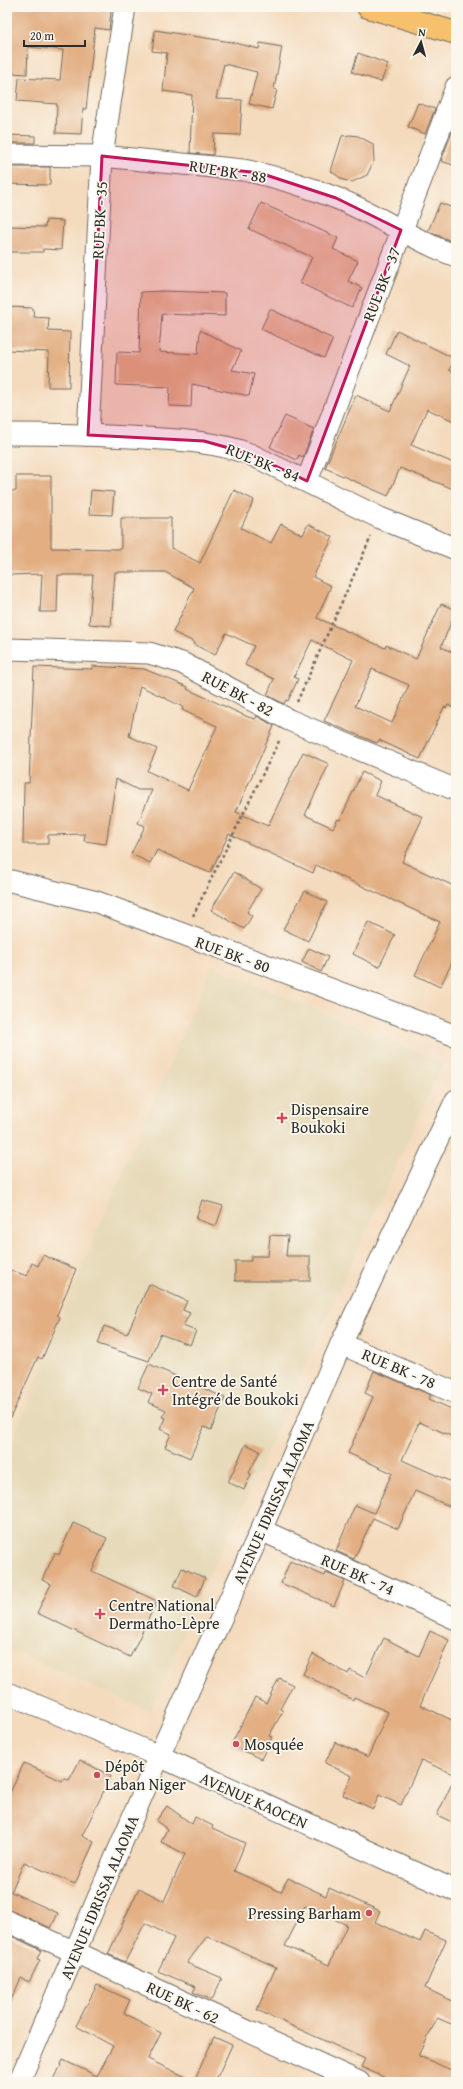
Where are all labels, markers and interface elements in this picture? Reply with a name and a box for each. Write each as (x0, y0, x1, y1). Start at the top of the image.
scale bar (24, 22, 85, 48)
north arrow (401, 22, 441, 62)
text: N (418, 24, 427, 40)
text: 20 m (30, 27, 54, 44)
street label: RUE BK - 88 (188, 153, 269, 189)
street label: RUE BK - 35 (85, 180, 113, 260)
street label: RUE BK - 37 (356, 243, 406, 325)
street label: RUE BK - 84 (222, 436, 304, 488)
street label: RUE BK - 82 (198, 664, 278, 722)
street label: RUE BK - 80 (192, 929, 274, 979)
place label: Dispensaire Boukoki (291, 1097, 369, 1139)
marker: Dispensaire Boukoki (276, 1112, 288, 1124)
street label: RUE BK - 78 (358, 1342, 440, 1394)
place label: Centre de Santé Intégré de Boukoki (172, 1369, 299, 1411)
marker: Centre de Santé Intégré de Boukoki (157, 1384, 169, 1396)
street label: AVENUE IDRISSA ALAOMA (226, 1416, 320, 1588)
street label: RUE BK - 74 (318, 1547, 399, 1601)
place label: Centre National Dermatho-Lèpre (109, 1593, 220, 1635)
marker: Centre National Dermatho-Lèpre (94, 1608, 106, 1620)
place label: Mosquée (244, 1732, 304, 1756)
marker: Mosquée (231, 1739, 241, 1749)
place label: Dépôt Laban Niger (105, 1754, 186, 1796)
street label: AVENUE KAOCEN (196, 1766, 312, 1835)
marker: Dépôt Laban Niger (92, 1770, 102, 1780)
street label: AVENUE IDRISSA ALAOMA (53, 1811, 145, 1983)
place label: Pressing Barham (248, 1901, 361, 1925)
marker: Pressing Barham (364, 1908, 374, 1918)
street label: RUE BK - 62 (143, 1975, 223, 2029)

